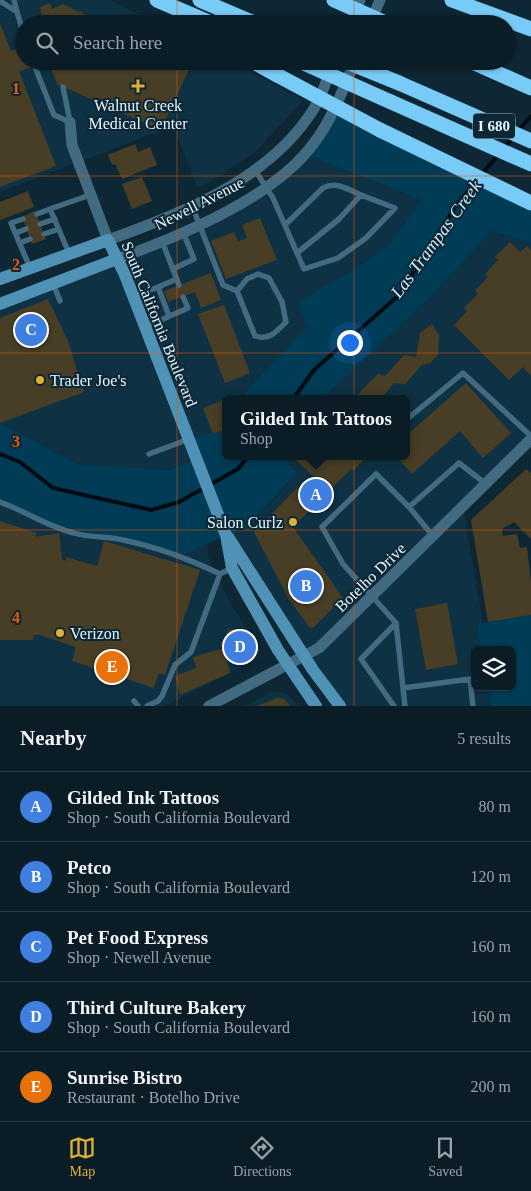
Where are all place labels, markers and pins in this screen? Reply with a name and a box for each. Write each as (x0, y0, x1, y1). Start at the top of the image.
marker: Walnut Creek Medical Center (131, 79, 145, 93)
place label: Walnut Creek Medical Center (88, 97, 188, 132)
pin: C (15, 311, 47, 349)
place label: Trader Joe's (50, 372, 127, 389)
marker: Trader Joe's (34, 374, 46, 386)
pin: A (300, 476, 332, 514)
place label: Salon Curlz (207, 514, 283, 531)
marker: Salon Curlz (287, 516, 299, 528)
pin: B (290, 567, 322, 605)
place label: Verizon (70, 625, 120, 642)
marker: Verizon (54, 627, 66, 639)
pin: D (224, 628, 256, 666)
pin: E (96, 648, 128, 686)

